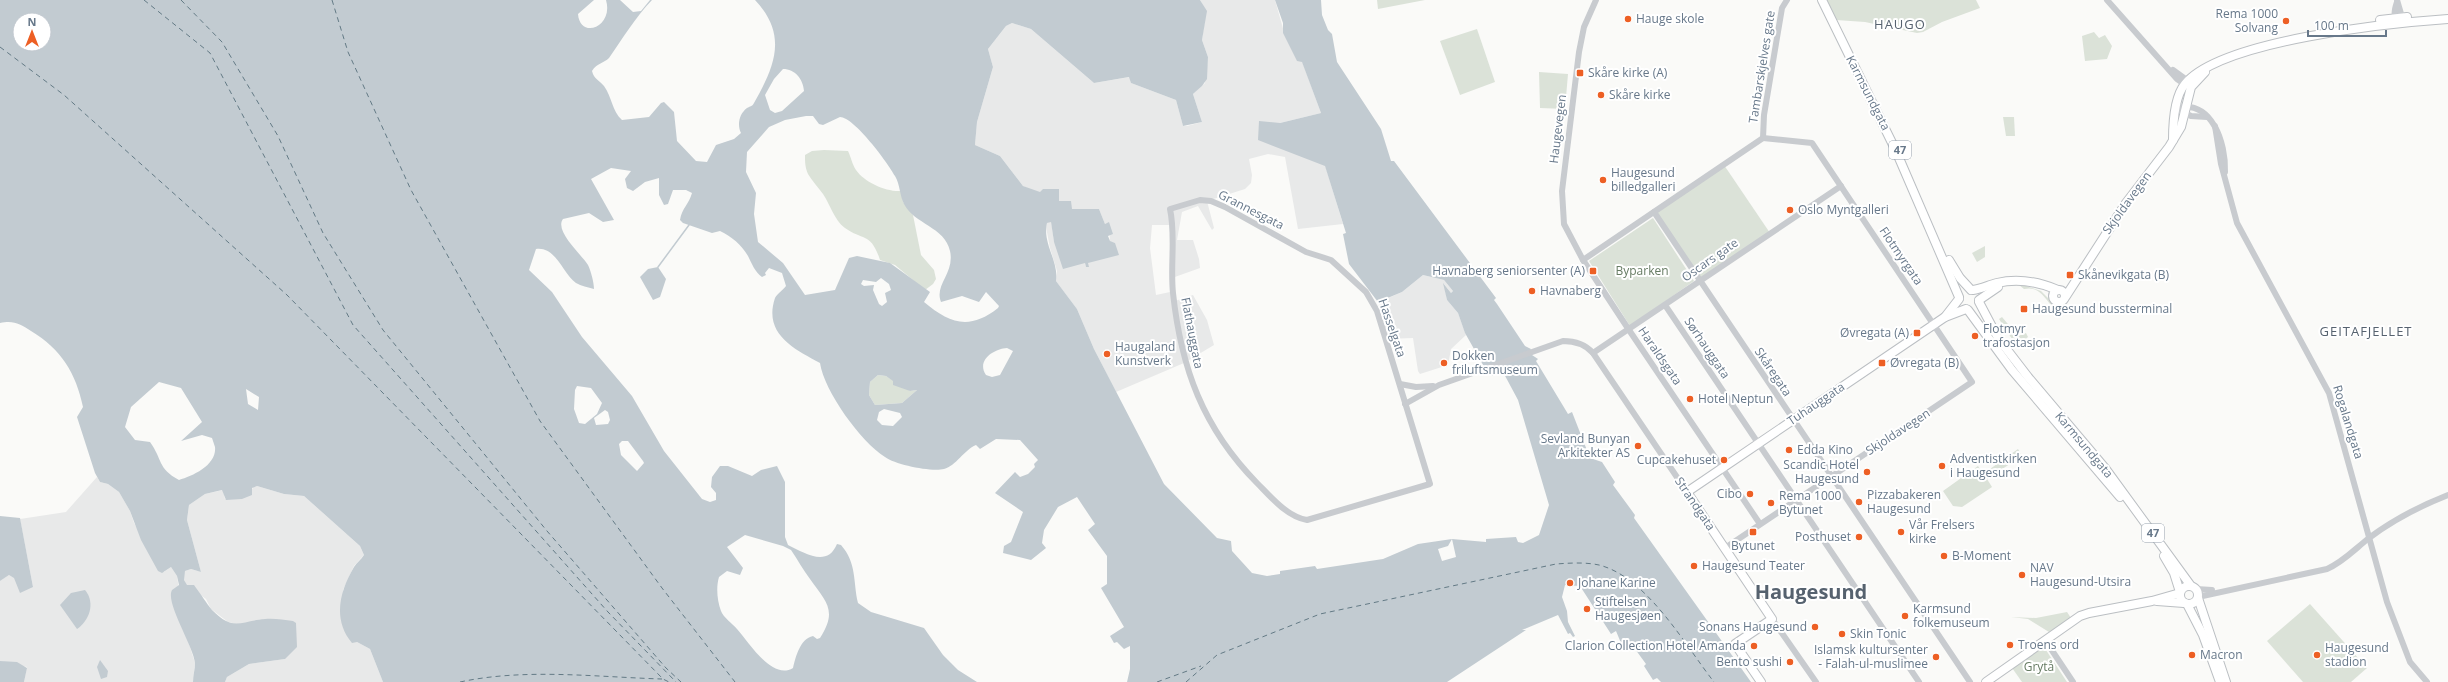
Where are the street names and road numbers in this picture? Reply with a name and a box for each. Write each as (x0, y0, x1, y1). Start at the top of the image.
street label: Tambarskjelves gate (1744, 9, 1779, 124)
street label: Karmsundgata (1842, 52, 1895, 133)
street label: Haugevegen (1545, 93, 1570, 164)
road number: 47 (1889, 141, 1911, 159)
street label: Skjoldavegen (2098, 168, 2155, 237)
street label: Grannesgata (1215, 186, 1287, 233)
street label: Flotmyrgata (1876, 223, 1927, 288)
street label: Oscars gate (1678, 234, 1742, 285)
street label: Flathauggata (1177, 296, 1208, 370)
street label: Hasselgata (1375, 296, 1410, 359)
street label: Sørhauggata (1681, 314, 1734, 382)
street label: Haraldsgata (1635, 323, 1686, 388)
street label: Skåregata (1751, 344, 1796, 399)
street label: Tuhauggata (1784, 378, 1848, 429)
street label: Rogalandgata (2329, 383, 2368, 461)
street label: Skjoldavegen (1862, 404, 1933, 459)
street label: Karmsundgata (2052, 408, 2117, 482)
street label: Strandgata (1671, 474, 1720, 534)
road number: 47 (2142, 524, 2164, 542)

